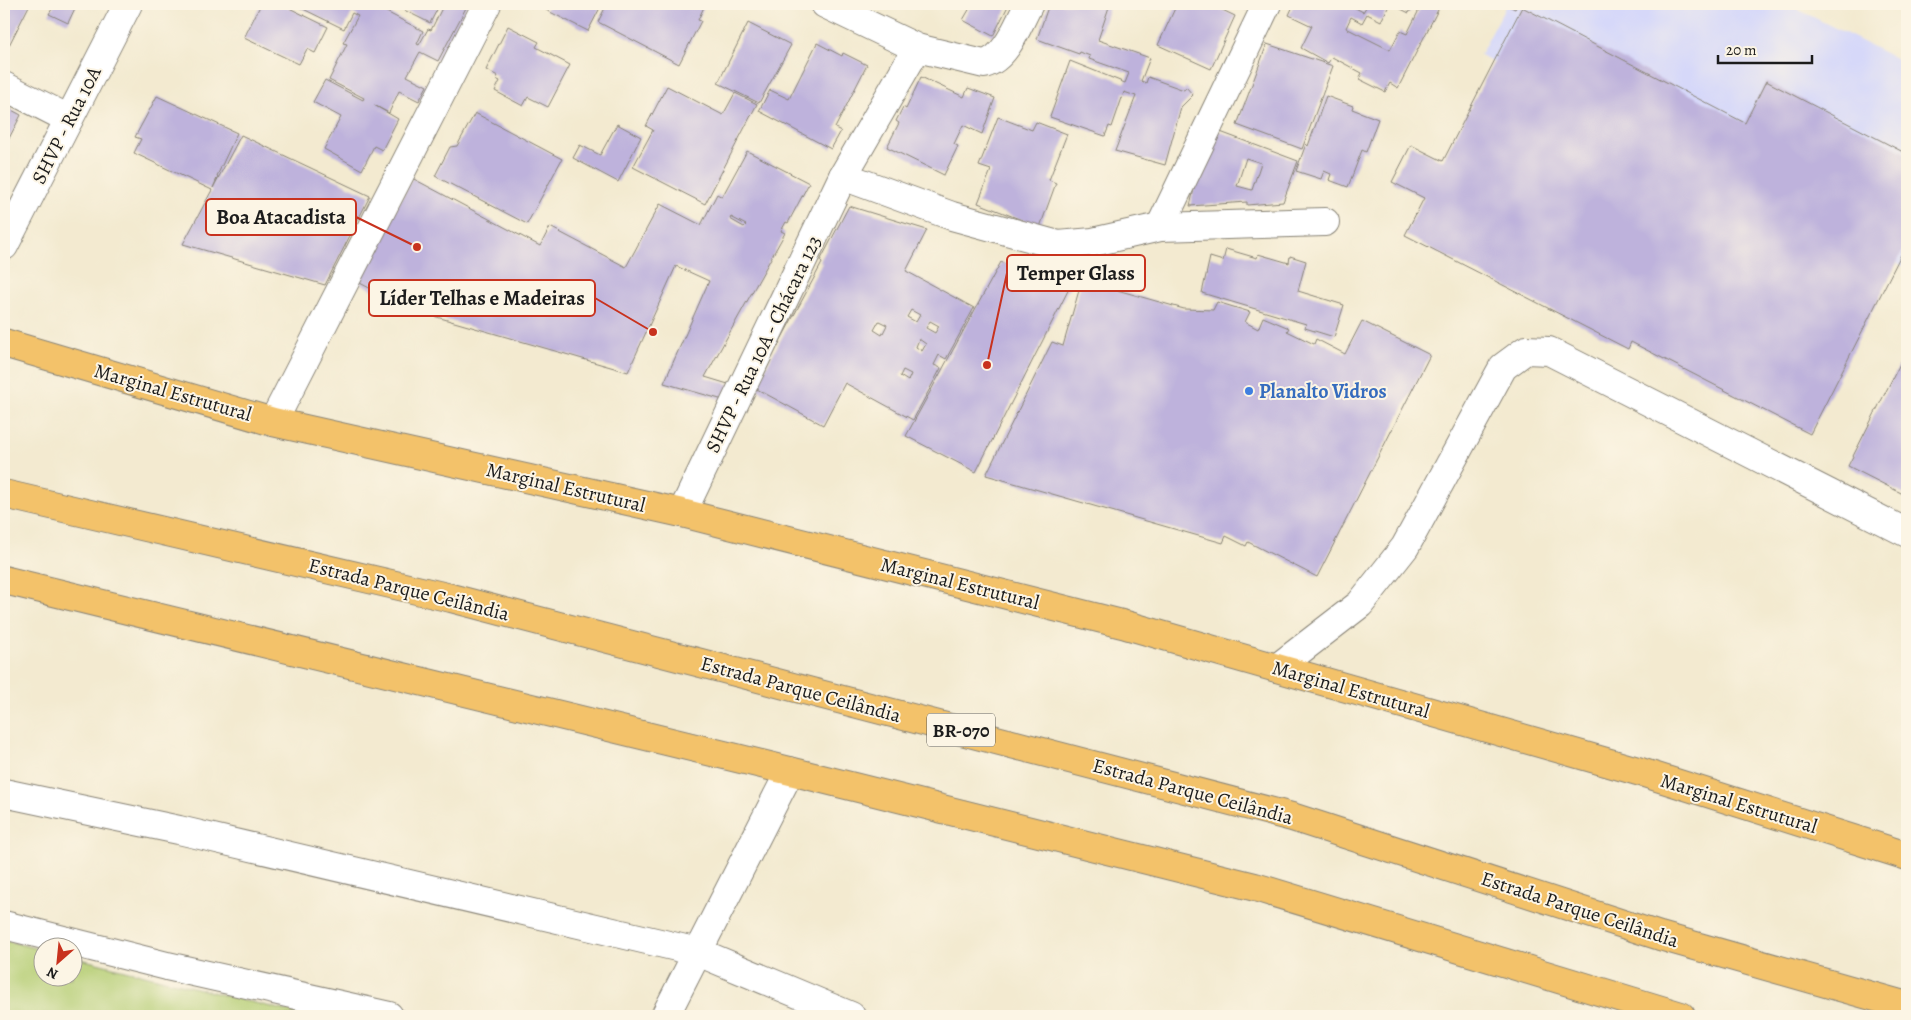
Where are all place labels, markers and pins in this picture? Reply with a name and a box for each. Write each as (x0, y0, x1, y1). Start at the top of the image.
callout: Boa Atacadista (206, 199, 356, 235)
callout: Temper Glass (1007, 255, 1145, 291)
callout: Líder Telhas e Madeiras (369, 280, 595, 316)
place label: Planalto Vidros (1259, 378, 1387, 405)
marker: Planalto Vidros (1243, 385, 1255, 397)

